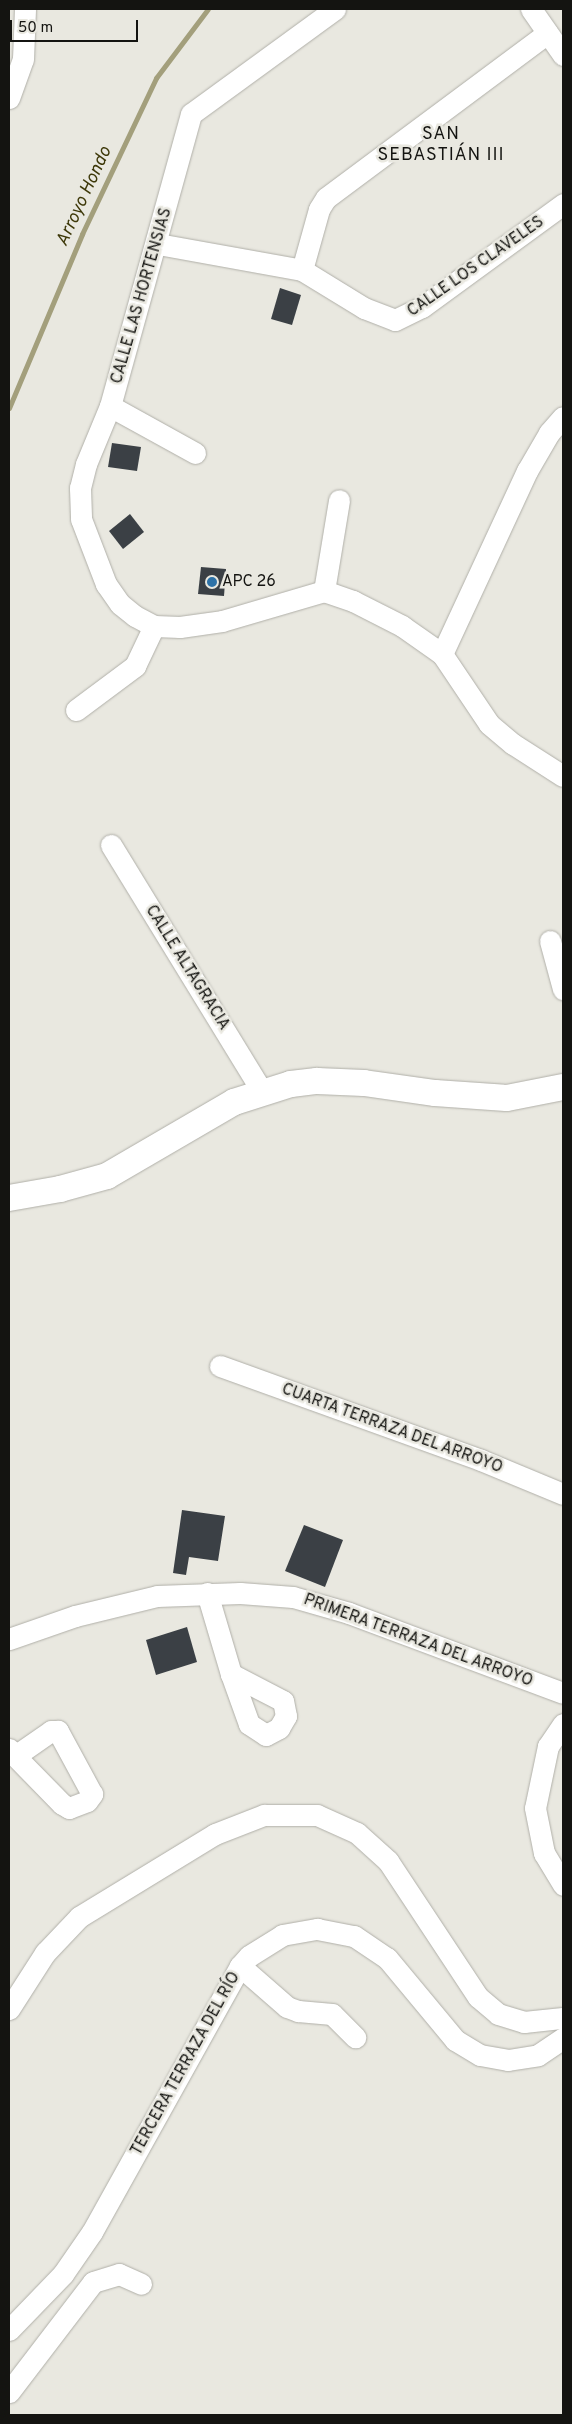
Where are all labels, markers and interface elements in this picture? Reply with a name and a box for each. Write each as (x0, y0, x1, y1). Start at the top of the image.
scale bar (12, 10, 140, 42)
text: 50 m (18, 19, 53, 38)
district label: SAN SEBASTIÁN III (376, 125, 506, 168)
water label: Arroyo Hondo (53, 144, 117, 250)
street label: CALLE LAS HORTENSIAS (108, 206, 176, 386)
street label: CALLE LOS CLAVELES (404, 213, 548, 321)
place label: APC 26 (222, 572, 276, 592)
marker: APC 26 (206, 576, 218, 588)
street label: CALLE ALTAGRACIA (141, 902, 233, 1034)
street label: CUARTA TERRAZA DEL ARROYO (278, 1380, 506, 1478)
street label: PRIMERA TERRAZA DEL ARROYO (299, 1590, 537, 1692)
street label: TERCERA TERRAZA DEL RÍO (127, 1968, 245, 2160)

